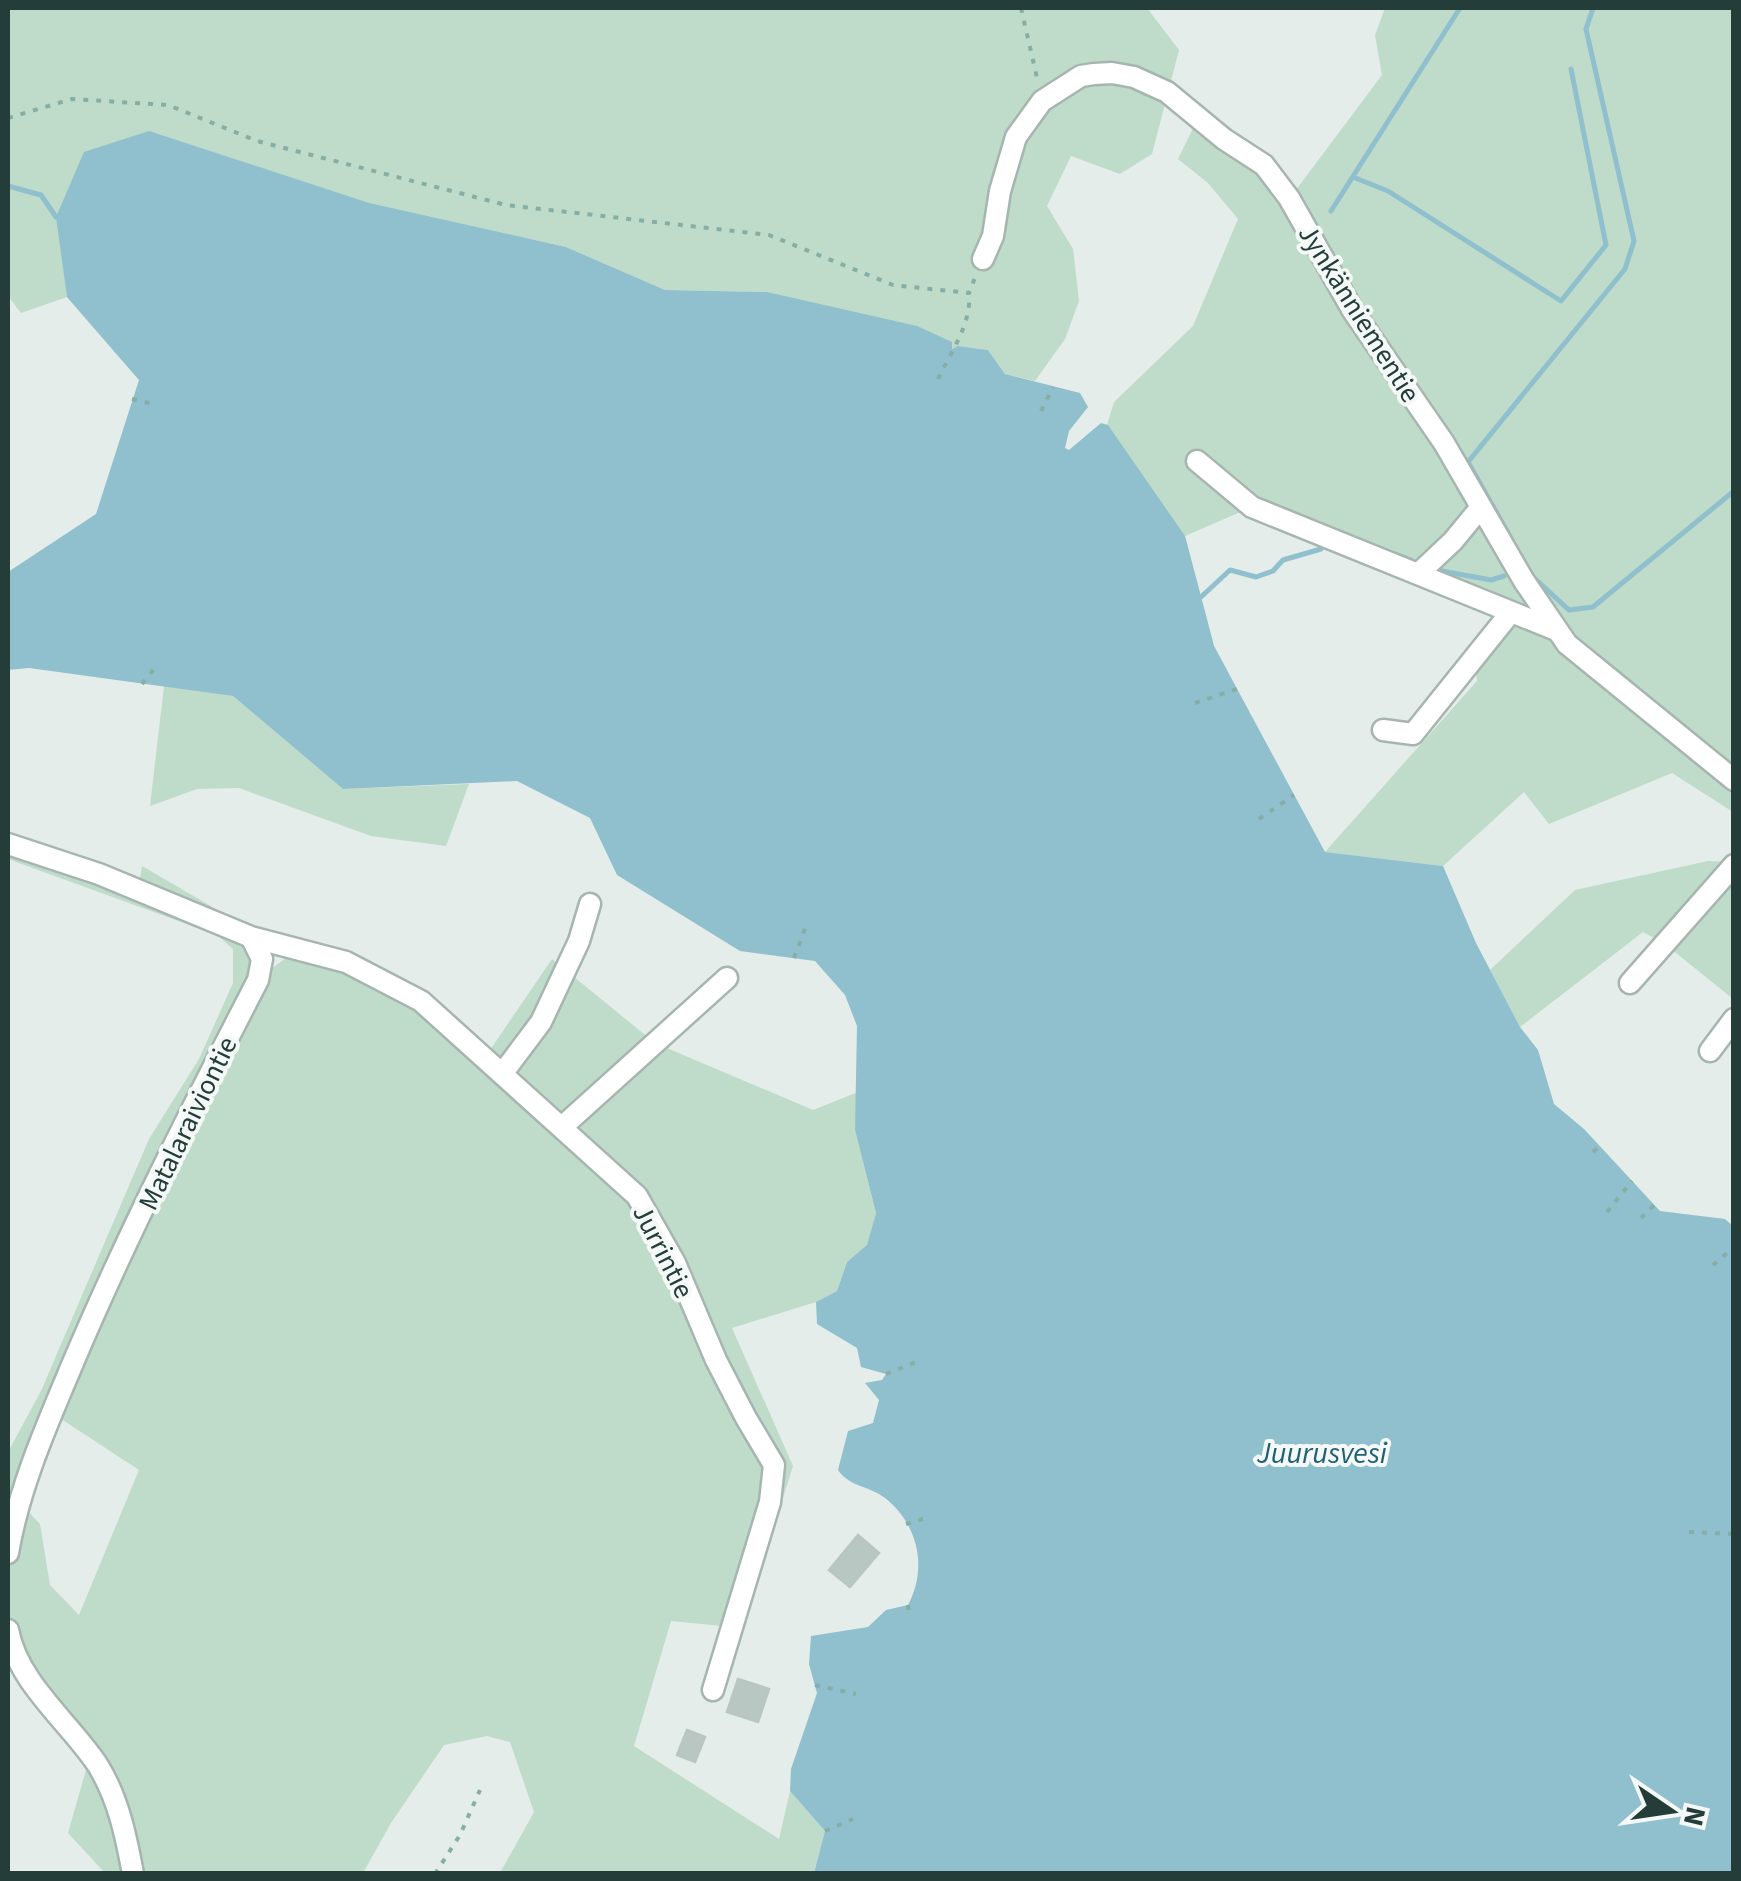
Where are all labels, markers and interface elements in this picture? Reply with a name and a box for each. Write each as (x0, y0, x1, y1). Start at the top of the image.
street label: Jynkänniementie (1288, 217, 1430, 410)
street label: Matalaraiviontie (128, 1030, 247, 1217)
street label: Jurrintie (622, 1198, 704, 1305)
water label: Juurusvesi (1256, 1432, 1388, 1475)
north arrow (1621, 1761, 1721, 1861)
text: N (1673, 1803, 1716, 1830)

